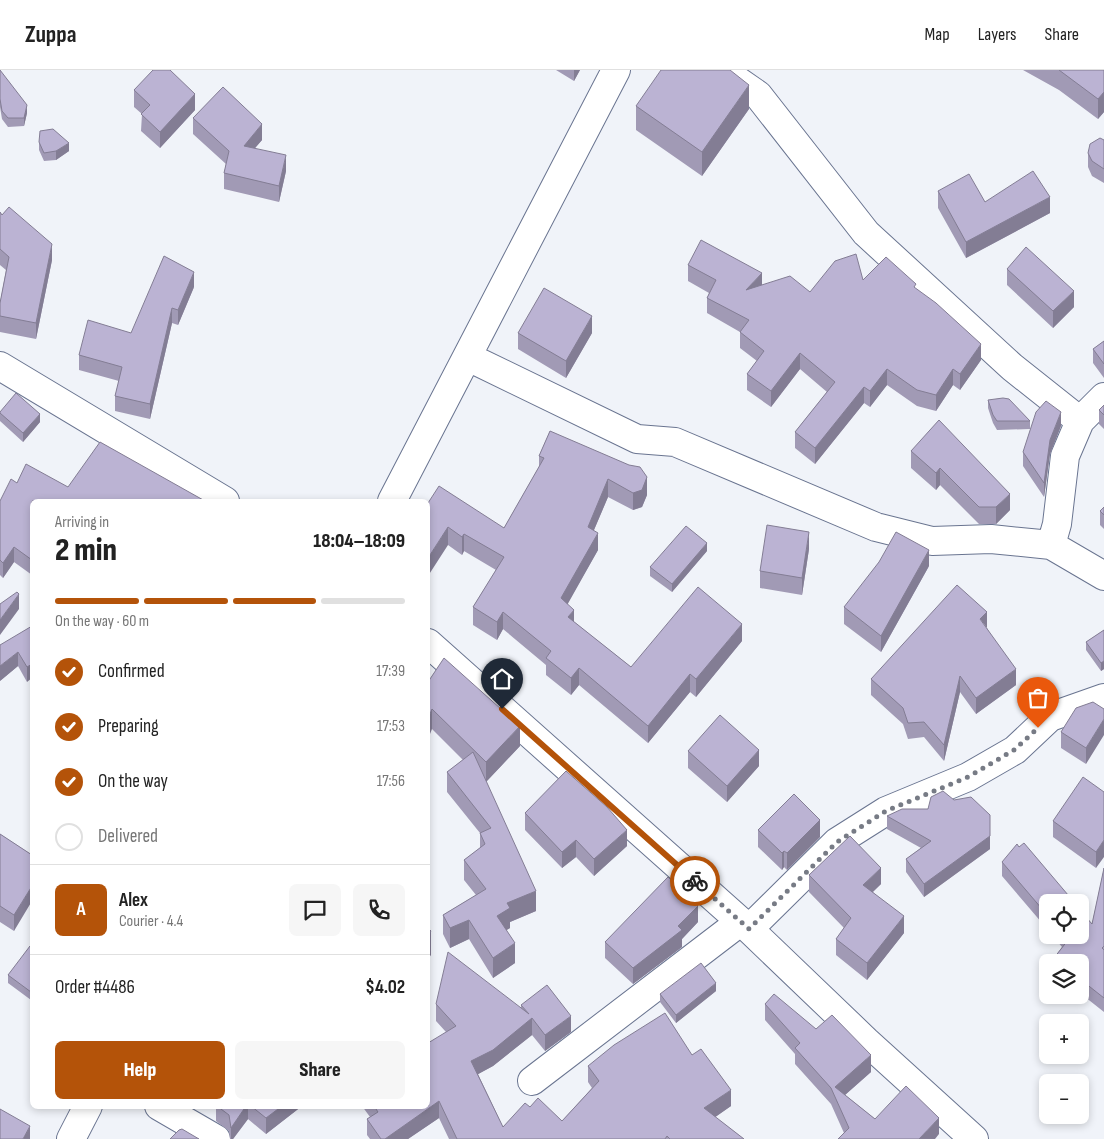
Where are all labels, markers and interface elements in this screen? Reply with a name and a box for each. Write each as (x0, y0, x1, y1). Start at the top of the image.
text: Zuppa (25, 20, 76, 49)
text: Map (925, 24, 950, 45)
text: Layers (978, 24, 1017, 45)
text: Share (1045, 24, 1079, 45)
text: Arriving in (55, 513, 109, 532)
text: 18:04–18:09 (313, 530, 405, 553)
text: 2 min (55, 531, 117, 570)
text: On the way · 60 m (55, 612, 149, 631)
icon: check (55, 658, 83, 686)
pin (481, 658, 523, 709)
text: Confirmed (98, 660, 165, 683)
text: 17:39 (376, 662, 405, 681)
icon: home (488, 665, 516, 693)
pin (1017, 677, 1059, 728)
icon: bag (1024, 684, 1052, 712)
icon: check (55, 713, 83, 741)
text: Preparing (98, 715, 159, 738)
text: 17:53 (377, 717, 405, 736)
icon: check (55, 768, 83, 796)
text: On the way (98, 770, 168, 793)
text: 17:56 (377, 772, 405, 791)
text: Delivered (98, 825, 158, 848)
courier (670, 856, 720, 906)
icon: bike (681, 867, 709, 895)
button: chat (289, 884, 341, 936)
button: phone (353, 884, 405, 936)
text: Alex (119, 889, 148, 912)
map controls (1039, 894, 1089, 1124)
button: locate (1039, 894, 1089, 944)
text: A (76, 898, 86, 921)
text: Courier · 4.4 (119, 912, 183, 931)
button: layers (1039, 954, 1089, 1004)
text: Order #4486 (55, 976, 135, 999)
text: $4.02 (365, 976, 405, 999)
button: + (1039, 1014, 1089, 1064)
button: Help (55, 1041, 225, 1099)
button: Share (235, 1041, 405, 1099)
button: − (1039, 1074, 1089, 1124)

